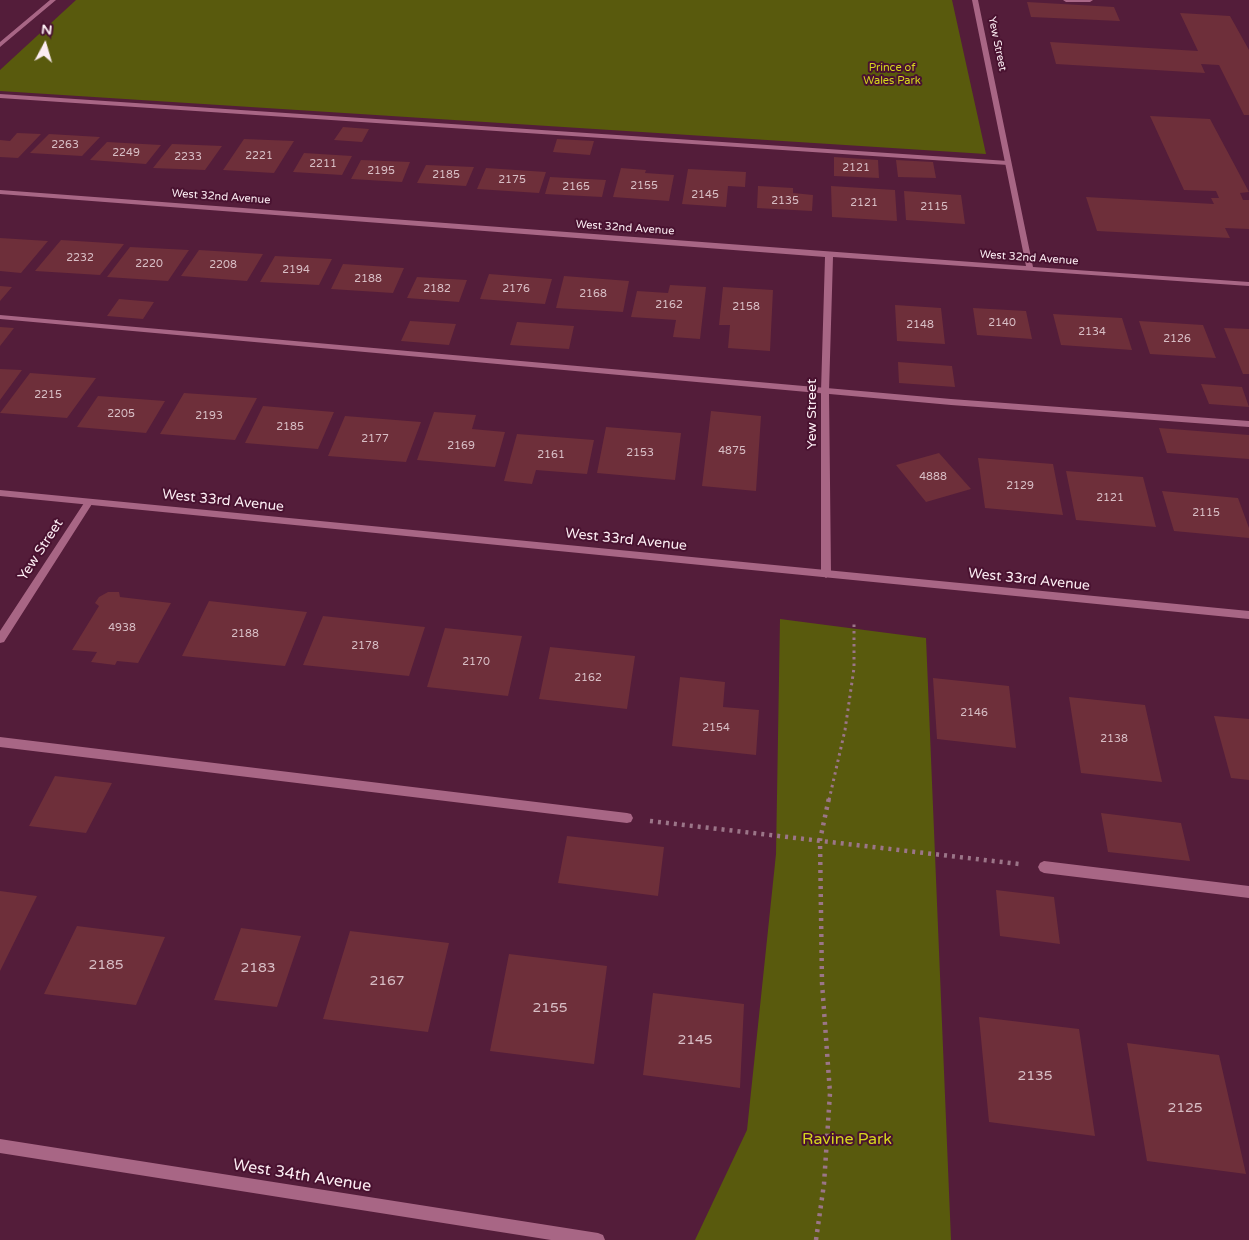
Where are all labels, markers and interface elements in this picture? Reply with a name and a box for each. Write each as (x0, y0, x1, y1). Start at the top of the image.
street label: Yew Street (985, 16, 1009, 72)
north arrow (20, 20, 70, 70)
text: N (40, 21, 53, 39)
park label: Prince of Wales Park (863, 61, 921, 87)
house number: 2263 (51, 138, 79, 152)
house number: 2249 (112, 146, 140, 160)
house number: 2221 (245, 149, 273, 163)
house number: 2233 (174, 150, 202, 164)
house number: 2211 (309, 157, 337, 171)
house number: 2121 (842, 161, 870, 175)
house number: 2195 (367, 164, 395, 178)
house number: 2185 (432, 168, 460, 182)
house number: 2175 (498, 173, 526, 187)
house number: 2155 (630, 179, 658, 193)
house number: 2165 (562, 180, 590, 194)
street label: West 32nd Avenue (171, 187, 271, 207)
house number: 2145 (691, 188, 719, 202)
house number: 2135 (771, 194, 799, 208)
house number: 2121 (850, 196, 878, 210)
house number: 2115 (920, 200, 948, 214)
street label: West 32nd Avenue (575, 218, 675, 238)
street label: West 32nd Avenue (979, 248, 1079, 268)
house number: 2232 (66, 251, 94, 265)
house number: 2220 (135, 257, 163, 271)
house number: 2208 (209, 258, 237, 272)
house number: 2194 (282, 263, 310, 277)
house number: 2188 (354, 272, 382, 286)
house number: 2182 (423, 282, 451, 296)
house number: 2176 (502, 282, 530, 296)
house number: 2168 (579, 287, 607, 301)
house number: 2162 (655, 298, 683, 312)
house number: 2158 (732, 300, 760, 314)
house number: 2140 (988, 316, 1016, 330)
house number: 2148 (906, 318, 934, 332)
house number: 2134 (1078, 325, 1106, 339)
house number: 2126 (1163, 332, 1191, 346)
street label: Yew Street (804, 379, 820, 449)
house number: 2215 (34, 388, 62, 402)
house number: 2205 (107, 407, 135, 421)
house number: 2193 (195, 409, 223, 423)
house number: 2185 (276, 420, 304, 434)
house number: 2177 (361, 432, 389, 446)
house number: 2169 (447, 439, 475, 453)
house number: 4875 (718, 444, 746, 458)
house number: 2153 (626, 446, 654, 460)
house number: 2161 (537, 448, 565, 462)
house number: 4888 (919, 470, 947, 484)
house number: 2129 (1006, 479, 1034, 493)
street label: West 33rd Avenue (161, 486, 285, 516)
house number: 2121 (1096, 491, 1124, 505)
house number: 2115 (1192, 506, 1220, 520)
street label: Yew Street (15, 516, 67, 584)
street label: West 33rd Avenue (564, 525, 688, 555)
street label: West 33rd Avenue (967, 565, 1091, 595)
house number: 4938 (108, 621, 136, 635)
house number: 2188 (231, 627, 259, 641)
house number: 2178 (351, 639, 379, 653)
house number: 2170 (462, 655, 490, 669)
house number: 2162 (574, 671, 602, 685)
house number: 2146 (960, 706, 988, 720)
house number: 2154 (702, 721, 730, 735)
house number: 2138 (1100, 732, 1128, 746)
house number: 2185 (88, 957, 124, 973)
house number: 2183 (240, 960, 276, 976)
house number: 2167 (369, 973, 405, 989)
house number: 2155 (532, 1000, 568, 1016)
house number: 2145 (677, 1032, 713, 1048)
house number: 2135 (1017, 1068, 1053, 1084)
house number: 2125 (1167, 1100, 1203, 1116)
park label: Ravine Park (802, 1130, 892, 1150)
street label: West 34th Avenue (231, 1156, 373, 1196)

